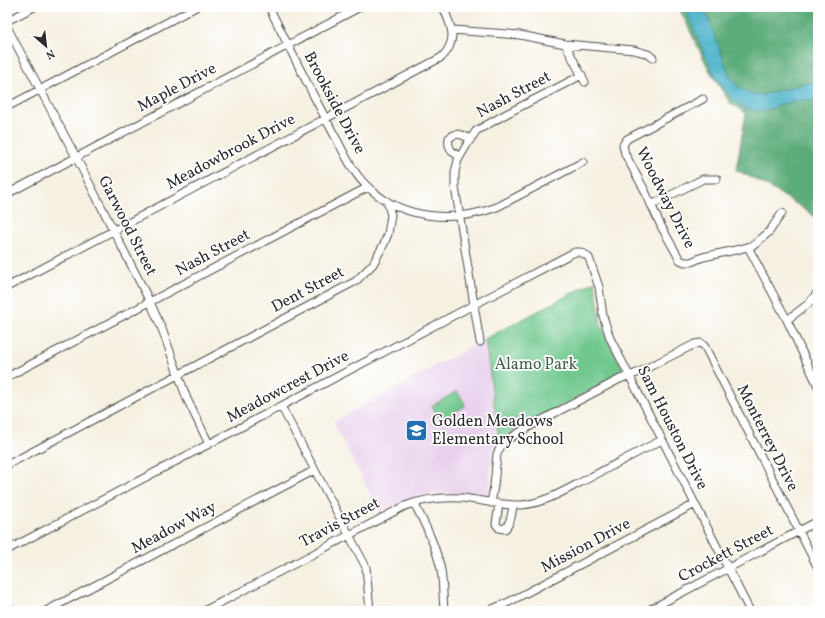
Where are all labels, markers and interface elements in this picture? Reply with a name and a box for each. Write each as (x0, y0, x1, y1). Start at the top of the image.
north arrow (26, 26, 66, 66)
text: N (43, 45, 57, 62)
street label: Brookside Drive (298, 48, 370, 158)
street label: Maple Drive (134, 58, 220, 118)
street label: Nash Street (473, 66, 555, 124)
street label: Meadowbrook Drive (163, 109, 299, 195)
street label: Woodway Drive (630, 143, 700, 253)
street label: Garwood Street (92, 172, 162, 280)
street label: Nash Street (172, 224, 254, 282)
street label: Dent Street (268, 261, 349, 318)
street label: Meadowcrest Drive (223, 345, 353, 429)
park label: Alamo Park (495, 354, 578, 376)
street label: Sam Houston Drive (631, 362, 713, 494)
street label: Monterrey Drive (731, 381, 803, 495)
place label: Golden Meadows Elementary School (432, 411, 564, 451)
school or university icon: Golden Meadows Elementary School (404, 418, 430, 444)
street label: Travis Street (296, 492, 384, 553)
street label: Meadow Way (128, 496, 221, 560)
street label: Mission Drive (537, 513, 635, 579)
street label: Crockett Street (675, 520, 778, 588)

